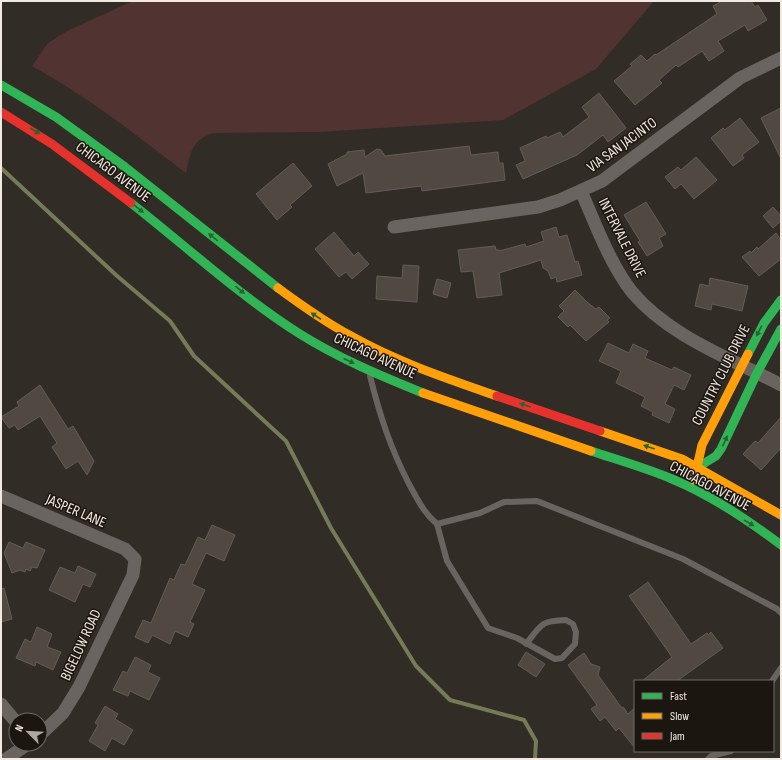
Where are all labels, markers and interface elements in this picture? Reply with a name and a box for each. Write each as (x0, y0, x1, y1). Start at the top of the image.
street label: VIA SAN JACINTO (583, 113, 661, 177)
one-way arrow (29, 128, 41, 135)
street label: CHICAGO AVENUE (72, 138, 154, 206)
street label: INTERVALE DRIVE (594, 195, 650, 281)
one-way arrow (134, 204, 145, 213)
one-way arrow (207, 233, 218, 242)
one-way arrow (235, 286, 246, 295)
one-way arrow (311, 312, 321, 320)
street label: COUNTRY CLUB DRIVE (687, 321, 755, 429)
one-way arrow (756, 325, 762, 337)
street label: CHICAGO AVENUE (331, 329, 419, 383)
one-way arrow (343, 358, 355, 364)
one-way arrow (519, 402, 531, 408)
one-way arrow (722, 435, 728, 446)
one-way arrow (642, 443, 654, 449)
street label: CHICAGO AVENUE (666, 457, 754, 515)
street label: JASPER LANE (42, 489, 109, 532)
one-way arrow (743, 519, 755, 526)
street label: BIGELOW ROAD (56, 606, 106, 684)
legend (634, 680, 774, 752)
text: Fast (670, 689, 687, 704)
text: Slow (670, 709, 689, 724)
north arrow (8, 712, 48, 752)
text: N (12, 723, 27, 733)
text: Jam (669, 729, 685, 744)

